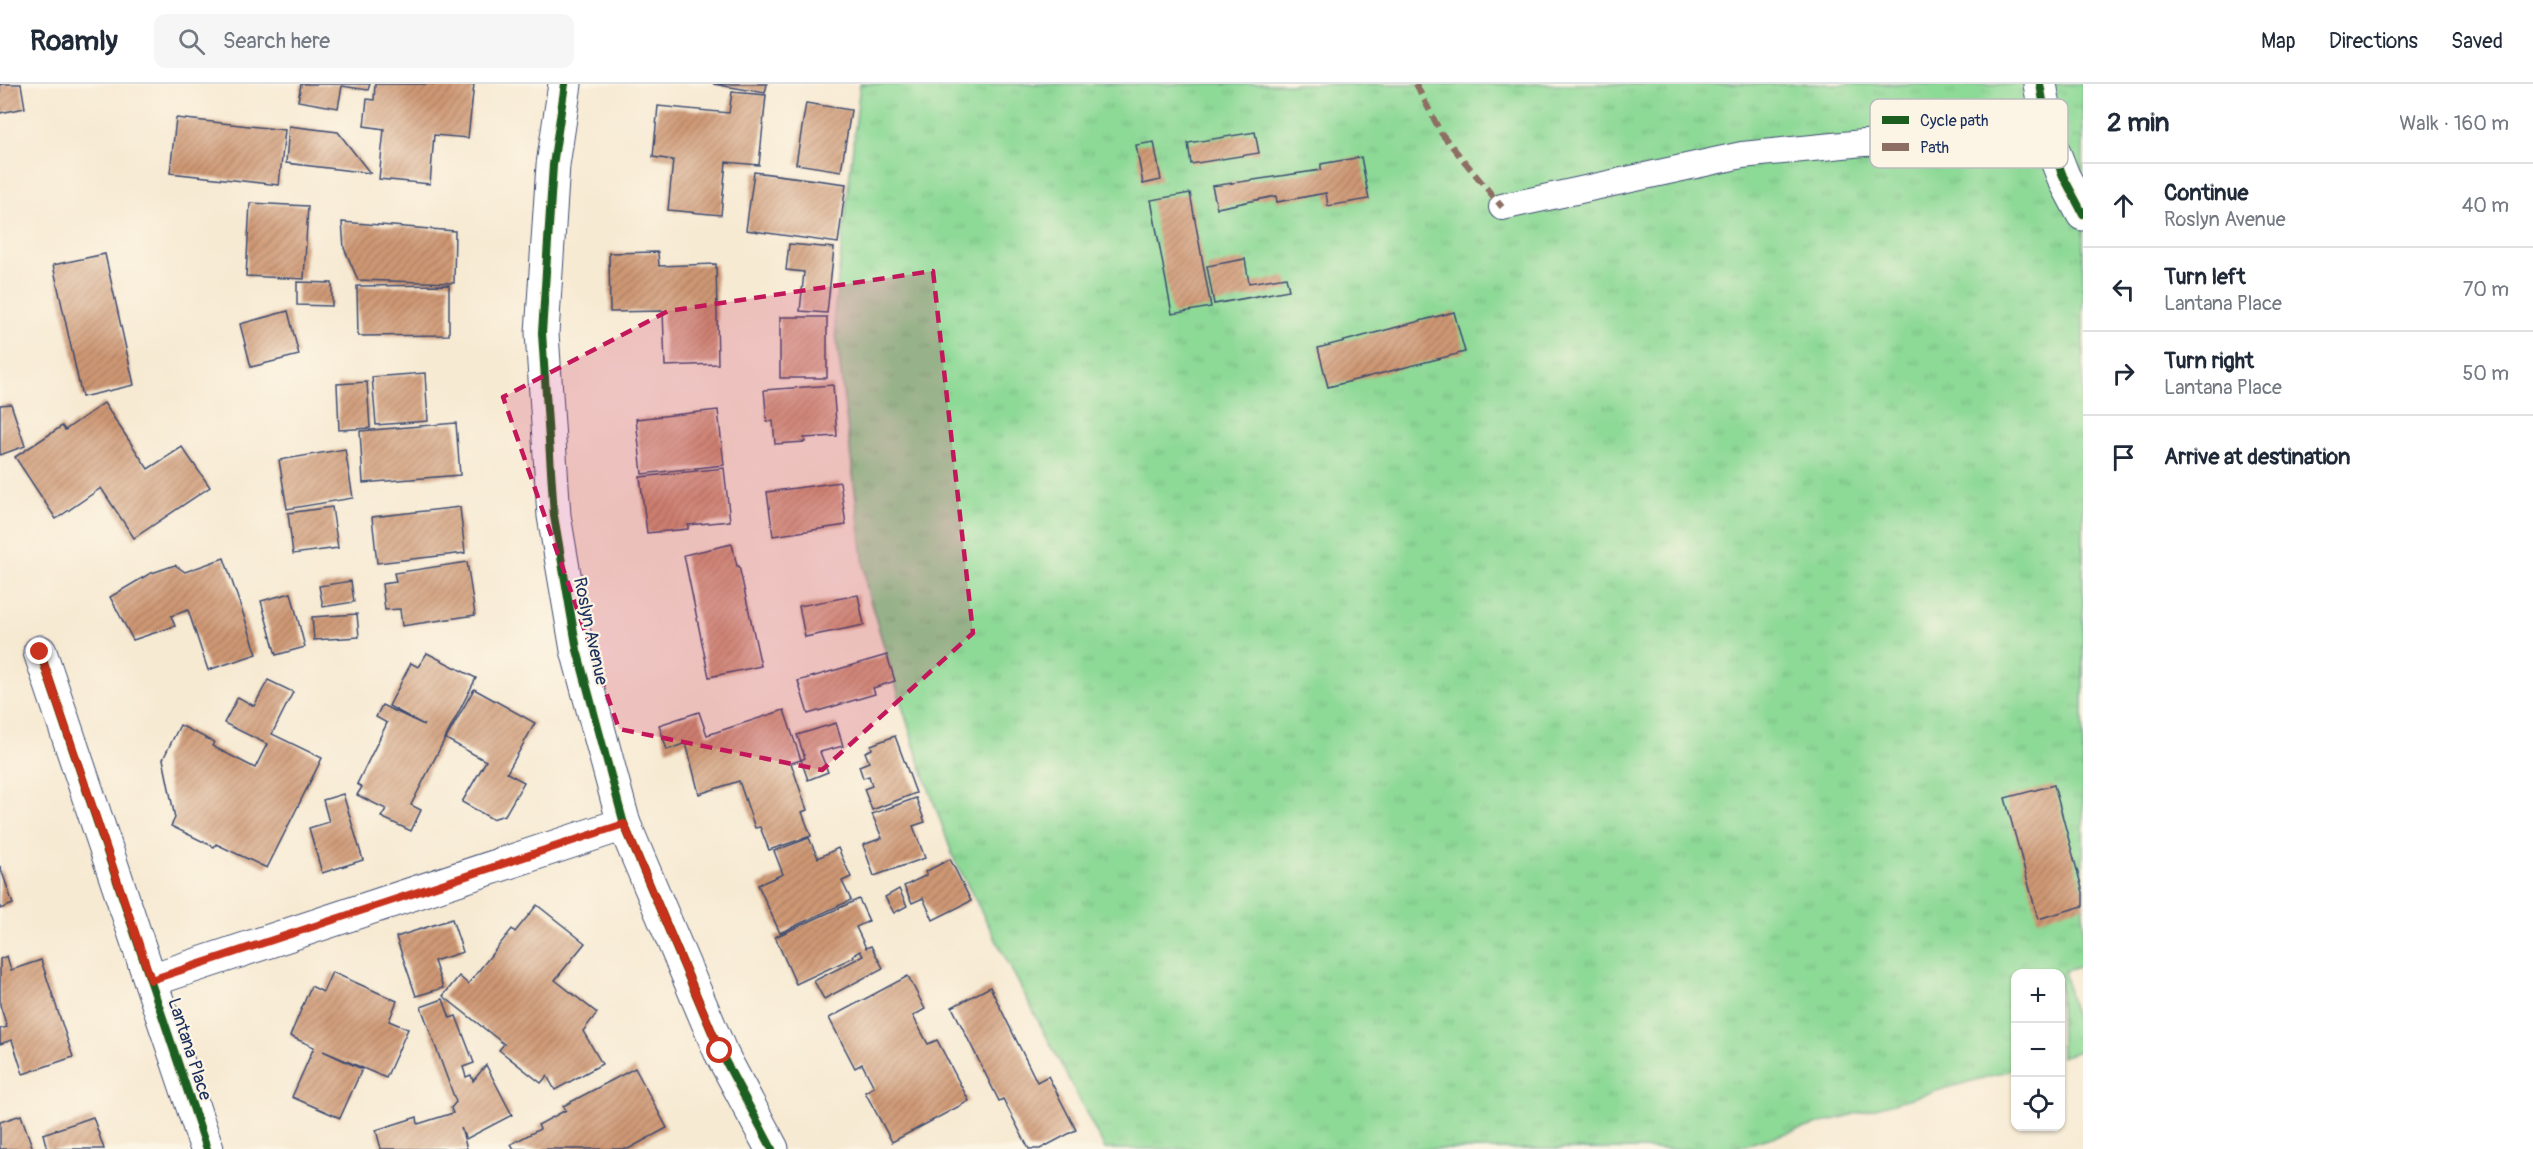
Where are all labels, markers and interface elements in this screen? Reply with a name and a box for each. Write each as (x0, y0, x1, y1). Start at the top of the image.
search box (154, 14, 574, 68)
text: Roamly (30, 24, 118, 59)
icon: search (175, 25, 208, 58)
text: Search here (223, 27, 330, 55)
text: Map (2261, 28, 2296, 55)
text: Directions (2329, 28, 2418, 55)
text: Saved (2451, 28, 2503, 55)
legend (1870, 99, 2068, 168)
text: 2 min (2107, 107, 2169, 139)
text: Cycle path (1920, 111, 1988, 131)
text: Walk · 160 m (2399, 111, 2509, 136)
text: Path (1920, 138, 1949, 158)
text: Continue (2164, 179, 2248, 207)
icon: ahead (2107, 189, 2140, 222)
text: 40 m (2462, 193, 2509, 218)
text: Roslyn Avenue (2164, 207, 2286, 232)
text: Turn left (2164, 263, 2246, 291)
icon: left (2107, 273, 2140, 306)
text: 70 m (2463, 277, 2509, 302)
text: Lantana Place (2164, 291, 2282, 316)
text: Turn right (2164, 347, 2254, 375)
icon: right (2107, 357, 2140, 390)
text: 50 m (2462, 361, 2509, 386)
text: Lantana Place (2164, 375, 2282, 400)
icon: arrive (2107, 441, 2140, 474)
text: Arrive at destination (2164, 443, 2350, 471)
street label: Roslyn Avenue (568, 575, 613, 687)
route end (26, 638, 52, 664)
map controls (2011, 969, 2065, 1131)
button: + (2011, 969, 2065, 1023)
street label: Lantana Place (162, 995, 217, 1103)
button: − (2011, 1023, 2065, 1077)
route start (706, 1037, 732, 1063)
button: locate (2011, 1077, 2065, 1131)

